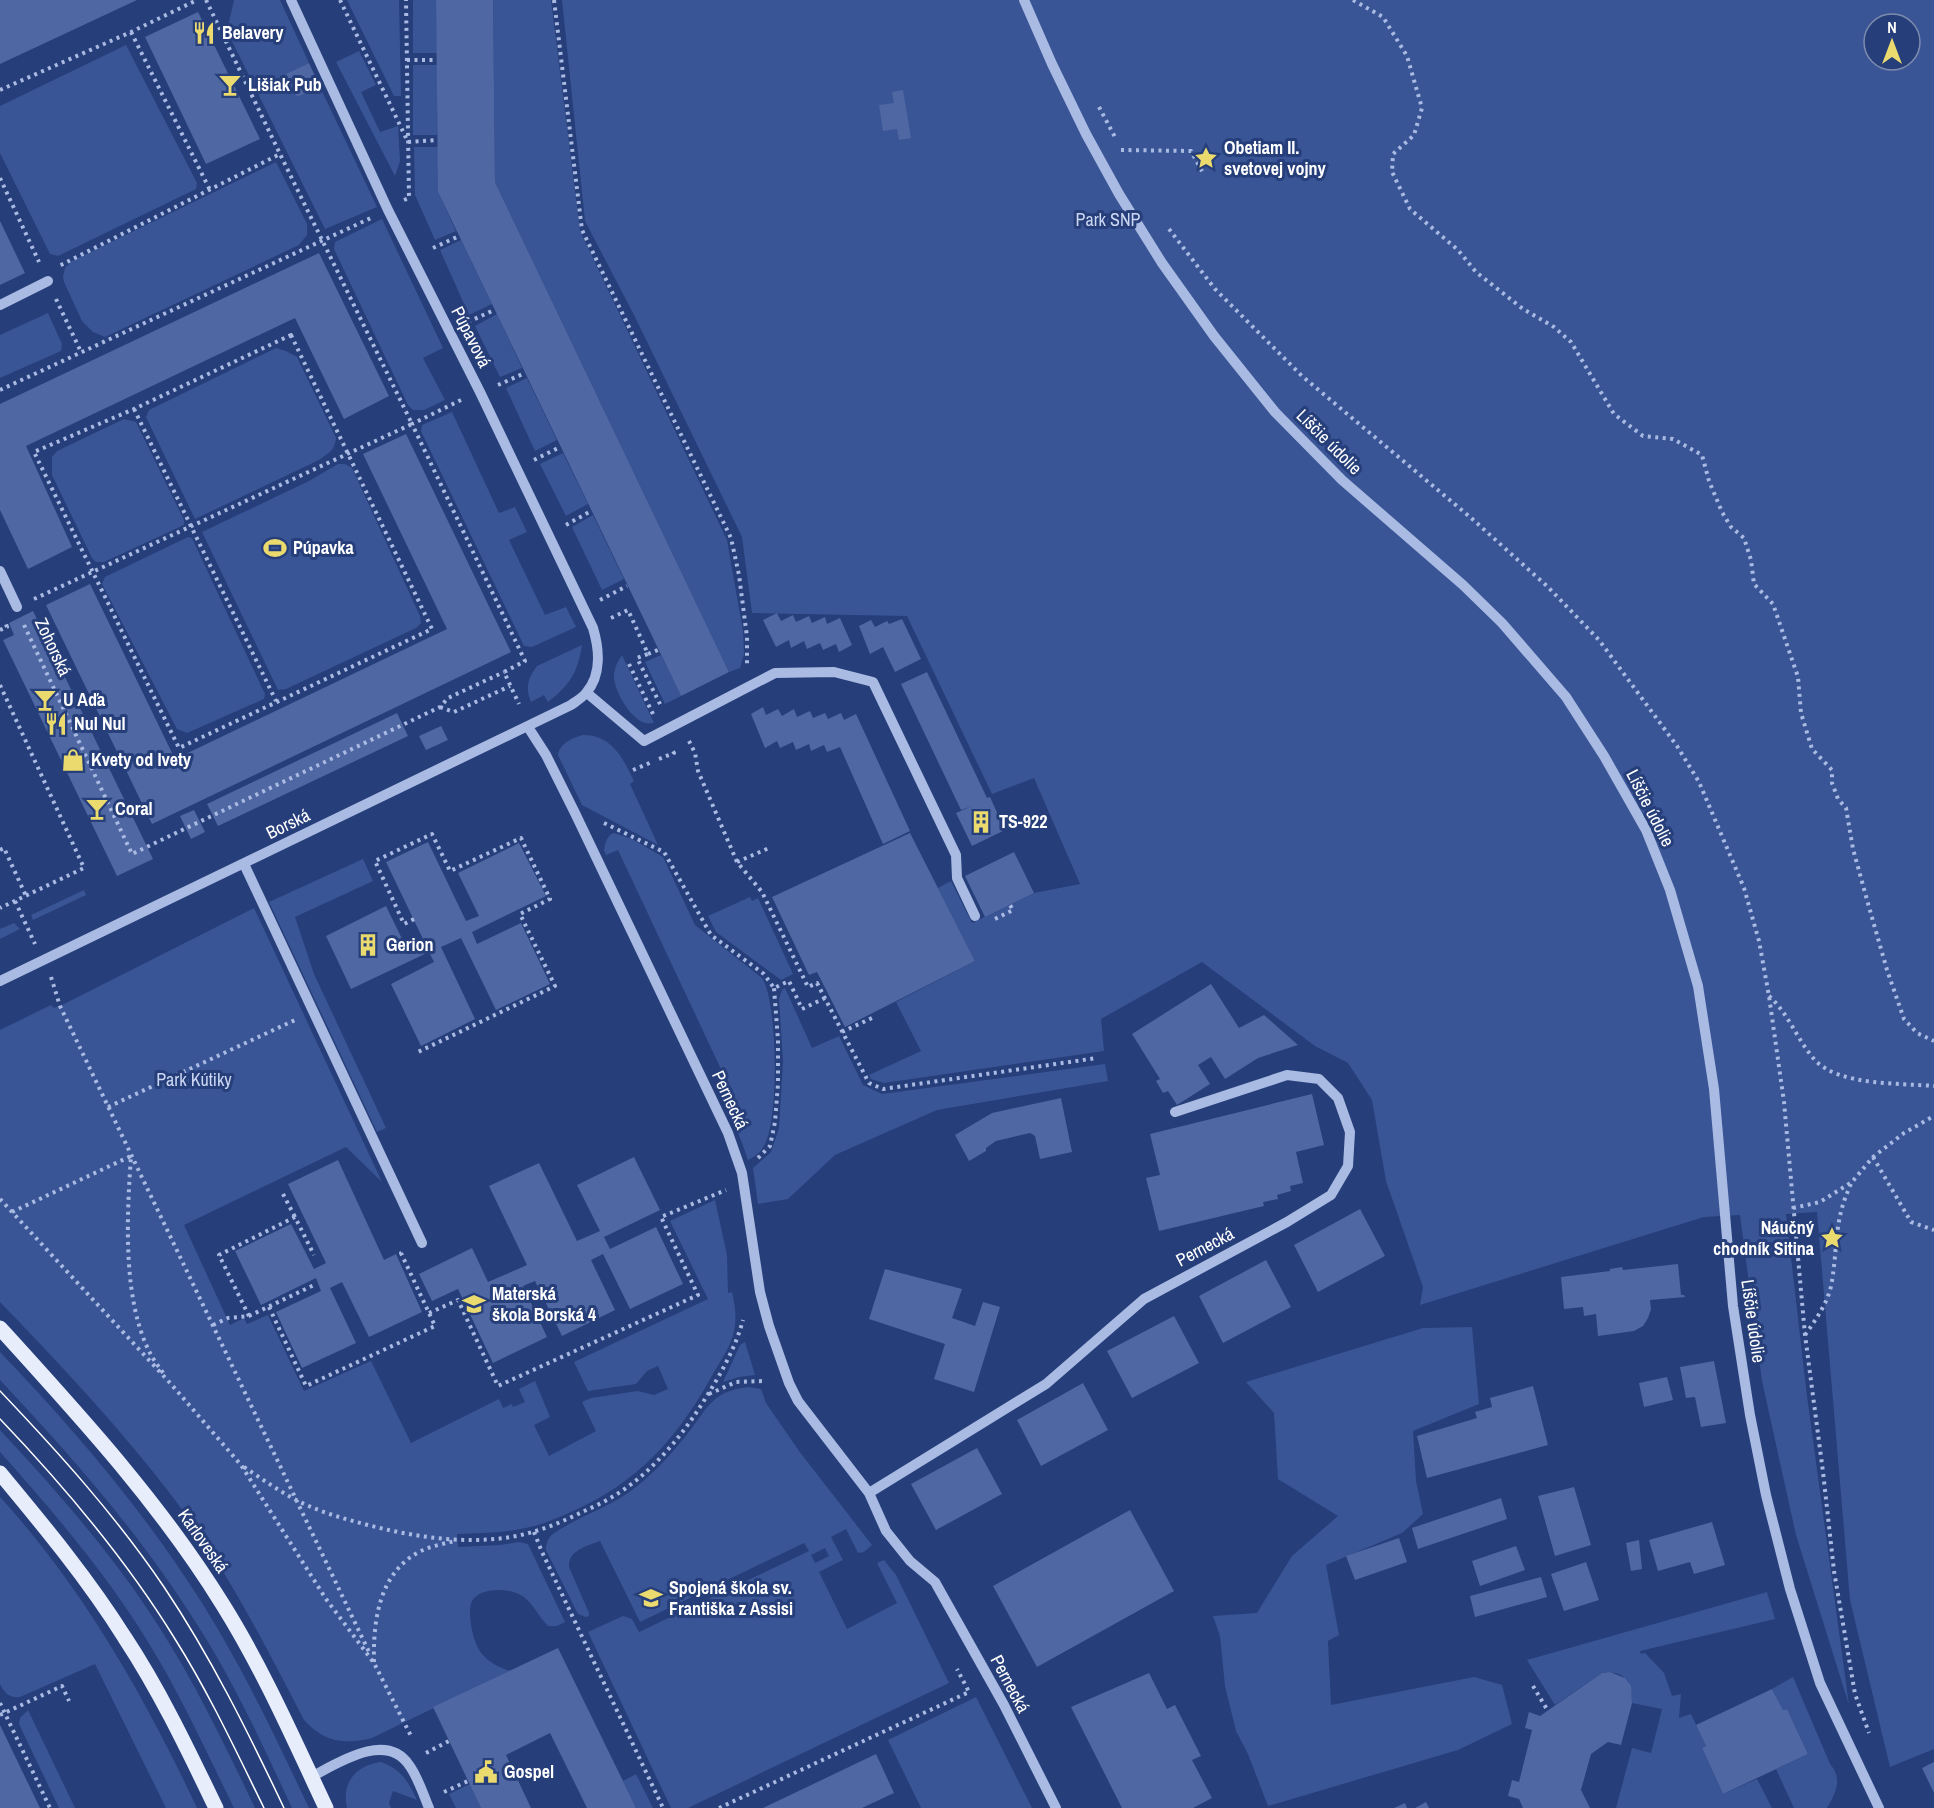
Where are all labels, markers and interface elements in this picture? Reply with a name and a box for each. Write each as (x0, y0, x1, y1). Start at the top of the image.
north arrow (1862, 12, 1922, 72)
text: N (1887, 16, 1897, 38)
restaurant icon: Belavery (191, 20, 217, 46)
place label: Belavery (222, 20, 284, 45)
bar icon: Lišiak Pub (217, 72, 243, 98)
place label: Lišiak Pub (248, 72, 322, 97)
place label: Obetiam II. svetovej vojny (1224, 135, 1327, 181)
place icon: Obetiam II. svetovej vojny (1193, 145, 1219, 171)
park label: Park SNP (1076, 207, 1141, 232)
street label: Púpavová (445, 302, 497, 372)
street label: Líščie údolie (1291, 403, 1368, 480)
sports icon: Púpavka (262, 535, 288, 561)
place label: Púpavka (293, 535, 355, 560)
street label: Zohorská (29, 614, 78, 680)
bar icon: U Aďa (32, 687, 58, 713)
place label: U Aďa (63, 687, 106, 712)
restaurant icon: Nul Nul (43, 711, 69, 737)
place label: Nul Nul (74, 711, 126, 736)
shop icon: Kvety od Ivety (60, 747, 86, 773)
place label: Kvety od Ivety (91, 747, 192, 772)
street label: Líščie údolie (1620, 765, 1681, 851)
bar icon: Coral (84, 796, 110, 822)
place label: Coral (115, 796, 153, 821)
street label: Borská (262, 802, 314, 845)
building icon: TS-922 (968, 809, 994, 835)
place label: TS-922 (999, 809, 1047, 834)
building icon: Gerion (355, 932, 381, 958)
place label: Gerion (386, 932, 434, 957)
street label: Pernecká (706, 1066, 755, 1133)
park label: Park Kútiky (156, 1067, 232, 1092)
place label: Náučný chodník Sitina (1713, 1215, 1815, 1261)
street label: Pernecká (1171, 1221, 1238, 1272)
place icon: Náučný chodník Sitina (1819, 1225, 1845, 1251)
street label: Líščie údolie (1735, 1278, 1772, 1364)
place label: Materská škola Borská 4 (492, 1281, 597, 1327)
school or university icon: Materská škola Borská 4 (461, 1291, 487, 1317)
street label: Karloveská (172, 1504, 235, 1578)
place label: Spojená škola sv. Františka z Assisi (669, 1575, 793, 1621)
school or university icon: Spojená škola sv. Františka z Assisi (638, 1585, 664, 1611)
street label: Pernecká (985, 1650, 1036, 1717)
public building icon: Gospel (473, 1759, 499, 1785)
place label: Gospel (504, 1759, 554, 1784)

